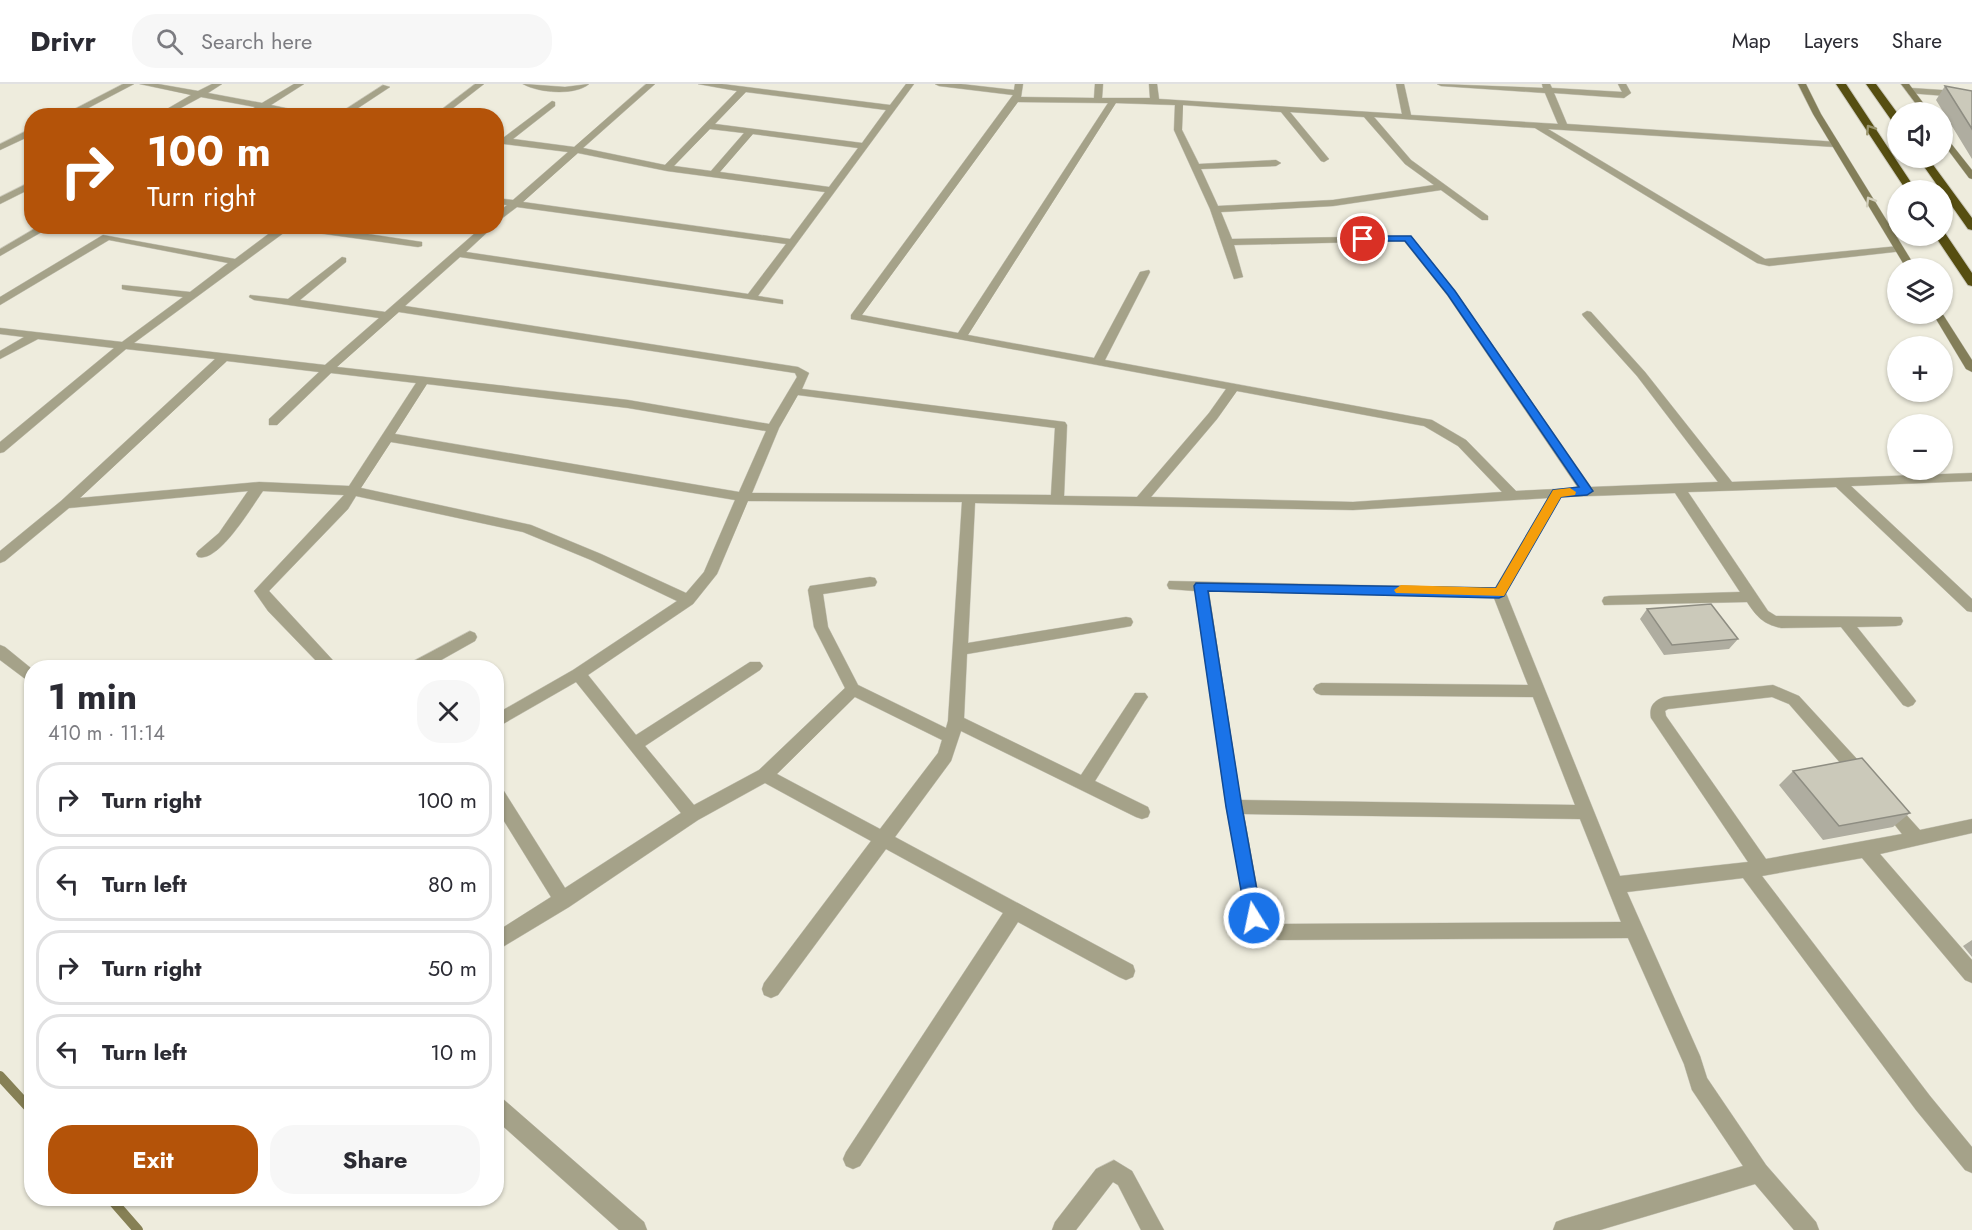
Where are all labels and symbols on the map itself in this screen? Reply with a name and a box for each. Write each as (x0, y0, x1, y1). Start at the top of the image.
one-way arrow (1866, 125, 1878, 135)
one-way arrow (1865, 197, 1877, 207)
pin (1337, 213, 1388, 264)
position arrow (1222, 886, 1286, 950)

